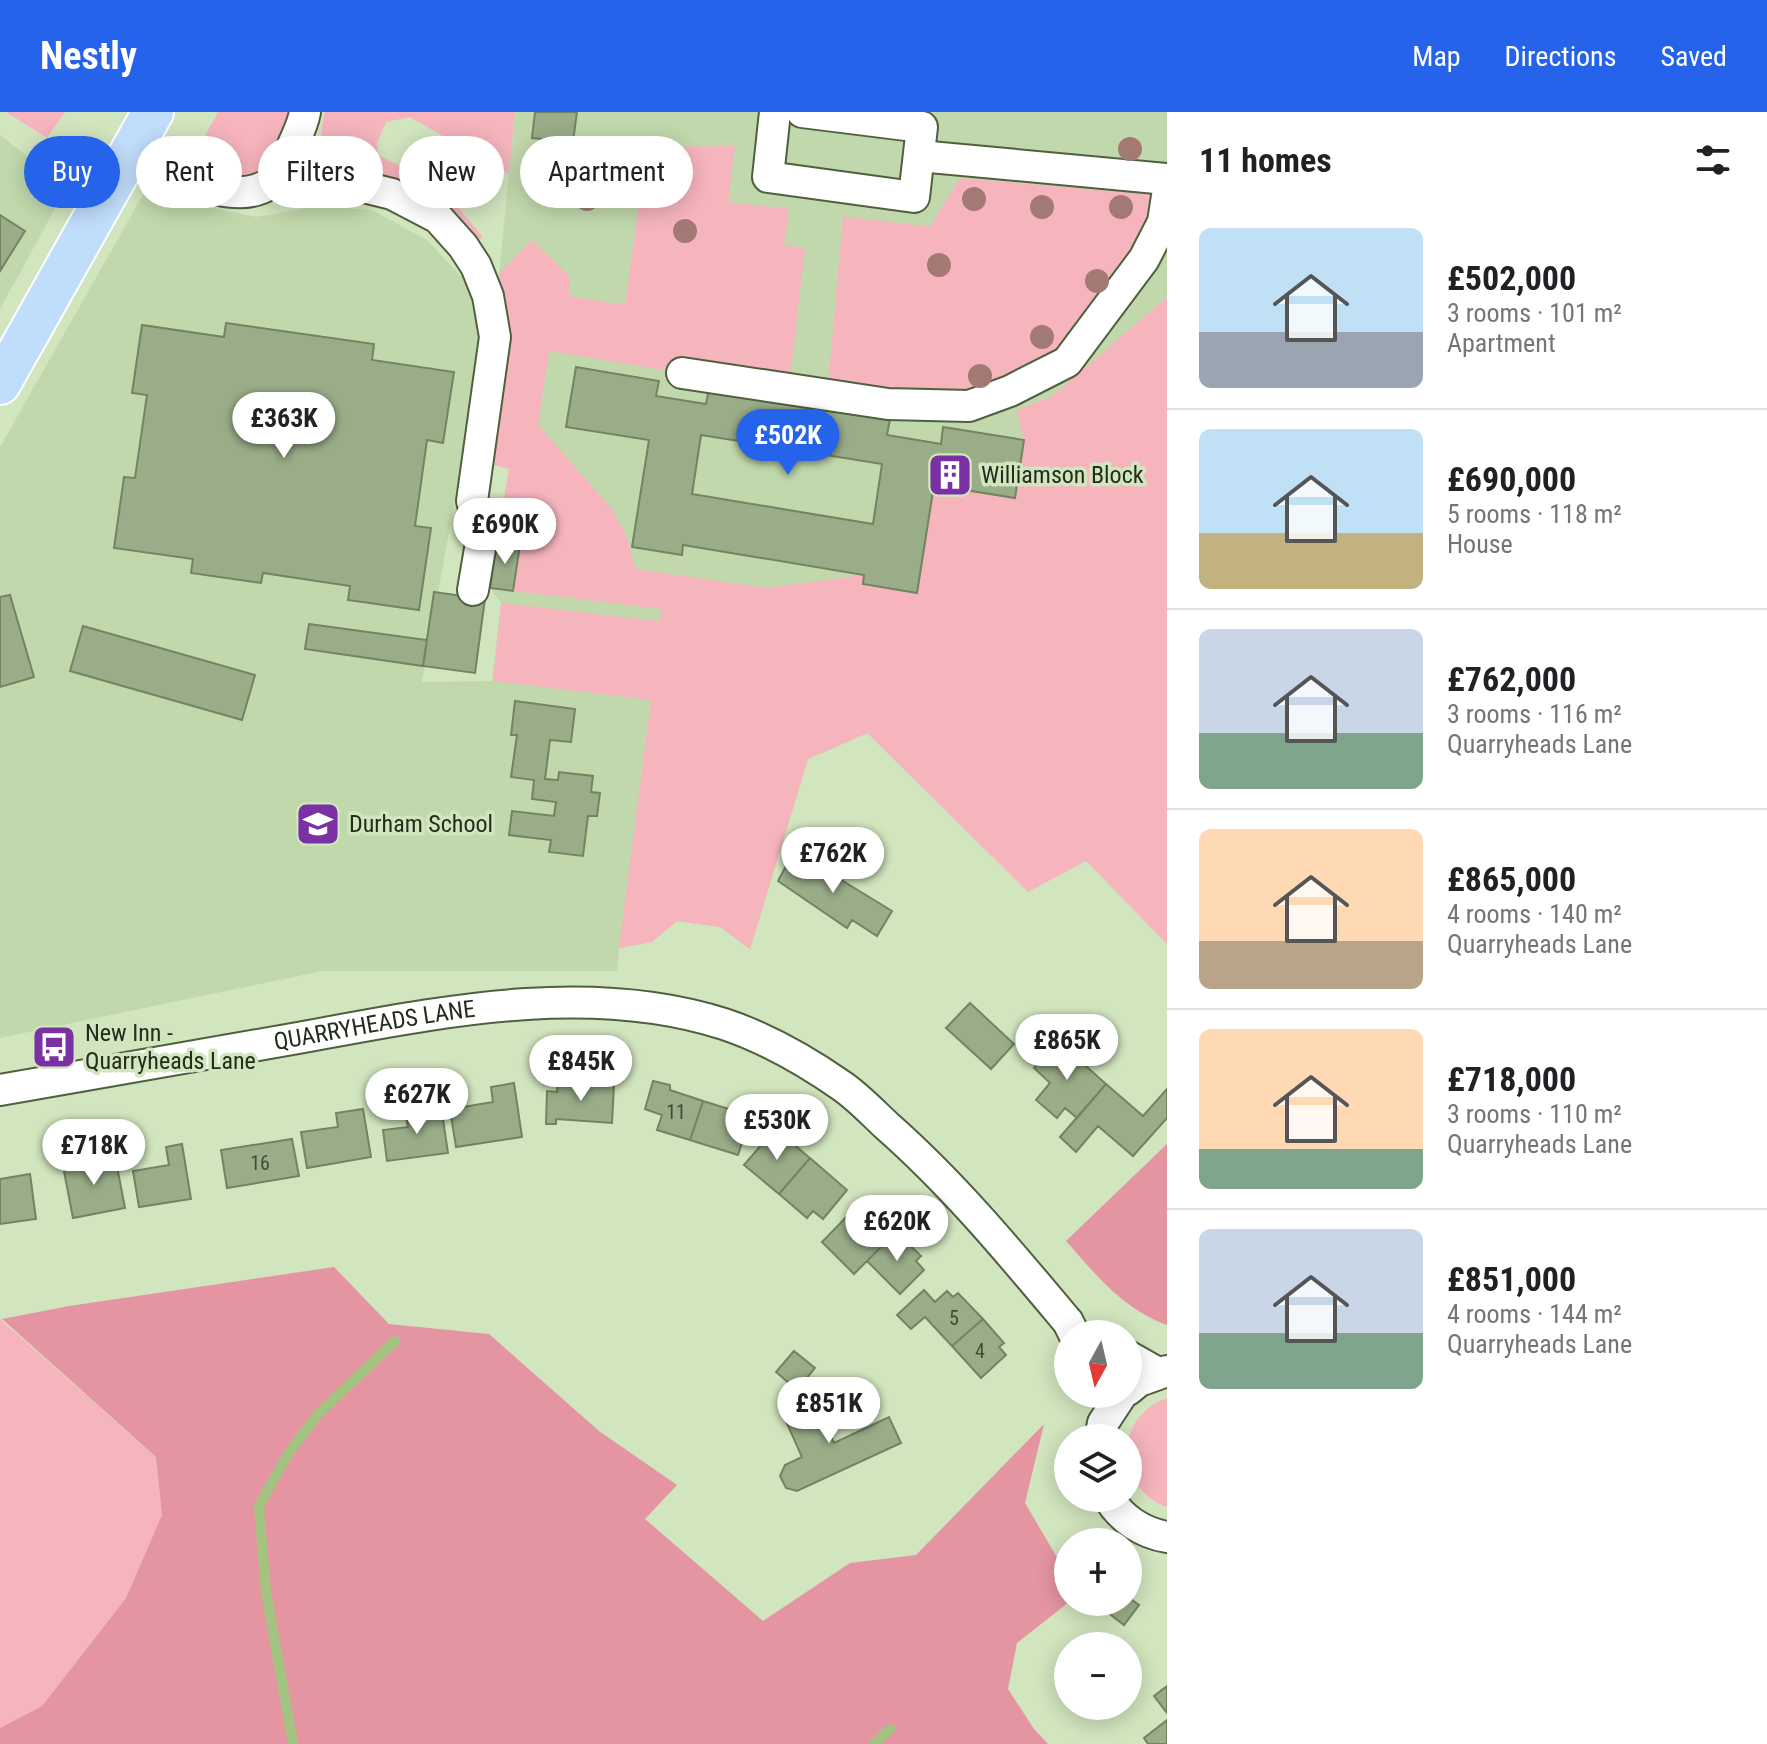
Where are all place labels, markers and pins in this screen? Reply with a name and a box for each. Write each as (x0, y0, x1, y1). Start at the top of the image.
pin: £363K (228, 392, 340, 460)
pin: £502K (732, 409, 844, 477)
building icon: Williamson Block (926, 451, 974, 499)
place label: Williamson Block (981, 461, 1144, 489)
pin: £690K (449, 498, 561, 566)
school or university icon: Durham School (294, 800, 342, 848)
place label: Durham School (349, 810, 493, 838)
pin: £762K (777, 827, 889, 895)
pin: £865K (1011, 1014, 1123, 1082)
place label: New Inn - Quarryheads Lane (85, 1019, 256, 1075)
bus stop icon: New Inn - Quarryheads Lane (30, 1023, 78, 1071)
pin: £845K (525, 1035, 637, 1103)
pin: £627K (361, 1068, 473, 1136)
pin: £530K (721, 1094, 833, 1162)
pin: £718K (38, 1119, 150, 1187)
pin: £620K (841, 1195, 953, 1263)
pin: £851K (773, 1377, 885, 1445)

